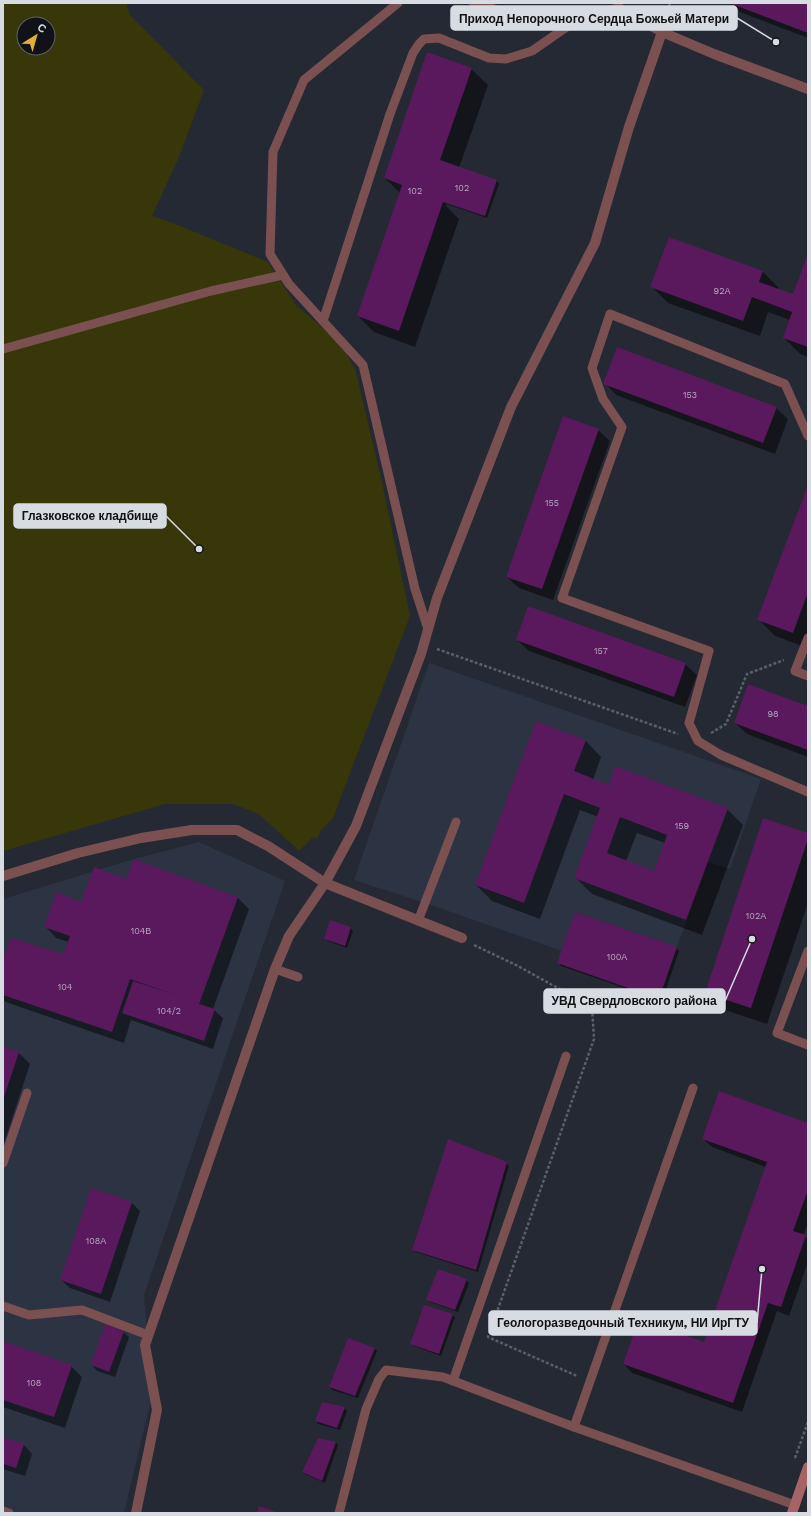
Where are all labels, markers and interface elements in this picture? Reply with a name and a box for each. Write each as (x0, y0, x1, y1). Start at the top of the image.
callout: Приход Непорочного Сердца Божьей Матери (451, 6, 737, 30)
text: Приход Непорочного Сердца Божьей Матери (459, 12, 729, 26)
north arrow (16, 16, 56, 56)
text: С (35, 21, 49, 36)
house number: 102 (455, 183, 469, 193)
house number: 102 (408, 186, 422, 196)
house number: 92А (714, 286, 730, 296)
house number: 153 (683, 390, 697, 400)
house number: 155 (545, 498, 559, 508)
callout: Глазковское кладбище (14, 504, 166, 528)
text: Глазковское кладбище (22, 509, 159, 523)
house number: 157 (594, 646, 608, 656)
house number: 98 (767, 709, 779, 719)
house number: 159 (675, 821, 689, 831)
house number: 102А (746, 911, 766, 921)
house number: 104В (131, 926, 151, 936)
house number: 100А (607, 952, 627, 962)
house number: 104 (58, 982, 73, 992)
callout: УВД Свердловского района (544, 989, 725, 1013)
text: УВД Свердловского района (551, 994, 717, 1008)
house number: 104/2 (157, 1006, 181, 1016)
house number: 108А (86, 1236, 106, 1246)
callout: Геологоразведочный Техникум, НИ ИрГТУ (489, 1311, 757, 1335)
text: Геологоразведочный Техникум, НИ ИрГТУ (497, 1316, 749, 1330)
house number: 108 (27, 1378, 41, 1388)

